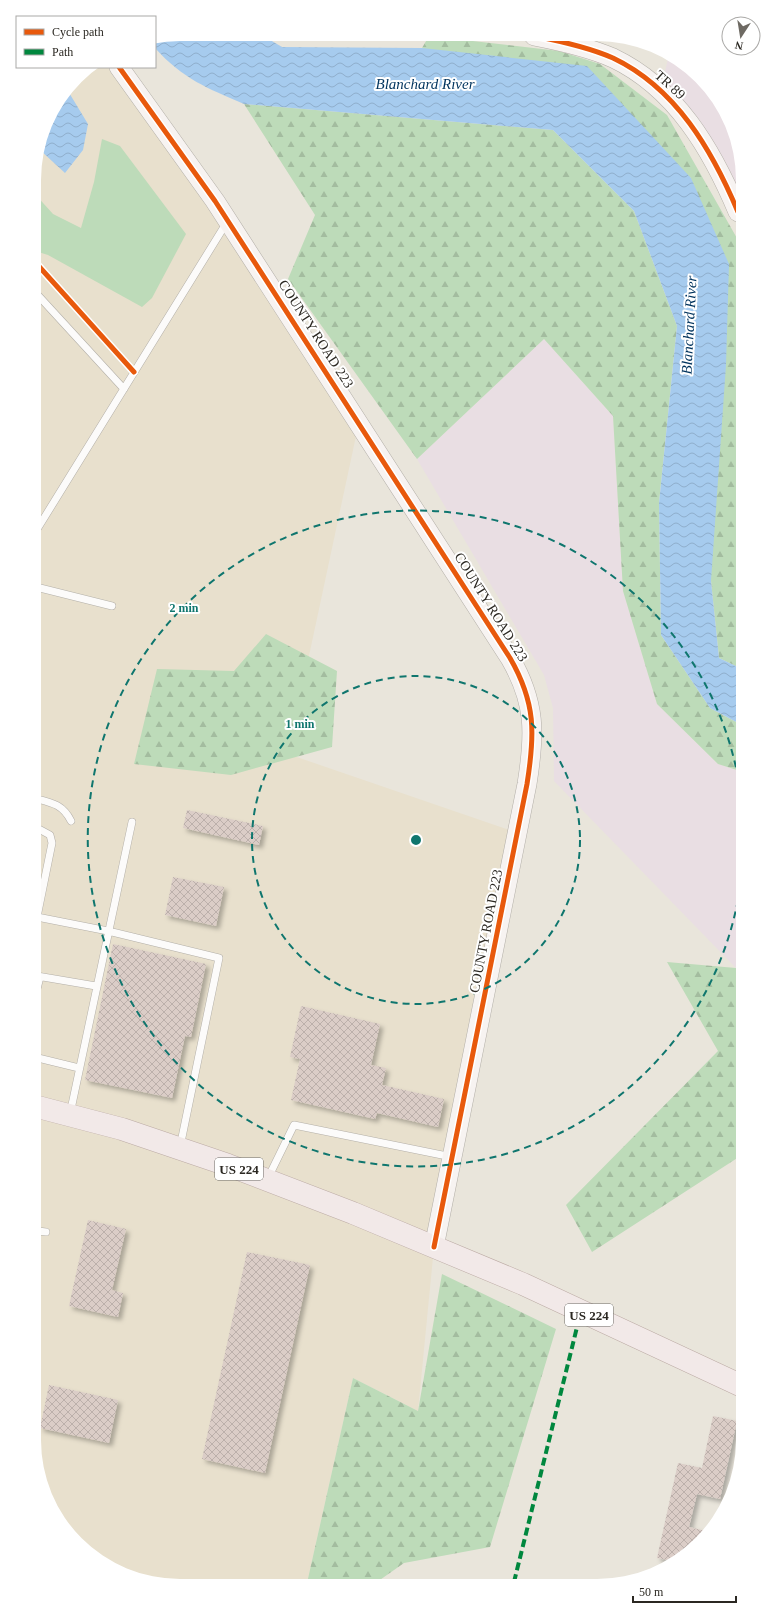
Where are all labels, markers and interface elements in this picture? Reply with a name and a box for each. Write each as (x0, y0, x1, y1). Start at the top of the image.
legend (16, 16, 156, 68)
north arrow (721, 16, 761, 56)
text: Cycle path (52, 25, 104, 39)
text: N (734, 39, 744, 52)
text: Path (52, 45, 73, 59)
street label: TR 89 (652, 68, 688, 102)
water label: Blanchard River (375, 76, 475, 92)
water label: Blanchard River (678, 275, 700, 375)
street label: COUNTY ROAD 223 (276, 277, 356, 391)
street label: COUNTY ROAD 223 (451, 550, 531, 664)
text: 2 min (169, 601, 199, 615)
text: 1 min (285, 717, 315, 731)
centre of rings (409, 833, 423, 847)
street label: COUNTY ROAD 223 (467, 868, 505, 994)
road number: US 224 (215, 1158, 263, 1180)
road number: US 224 (565, 1304, 613, 1326)
scale bar (633, 1578, 736, 1604)
text: 50 m (639, 1585, 664, 1599)

